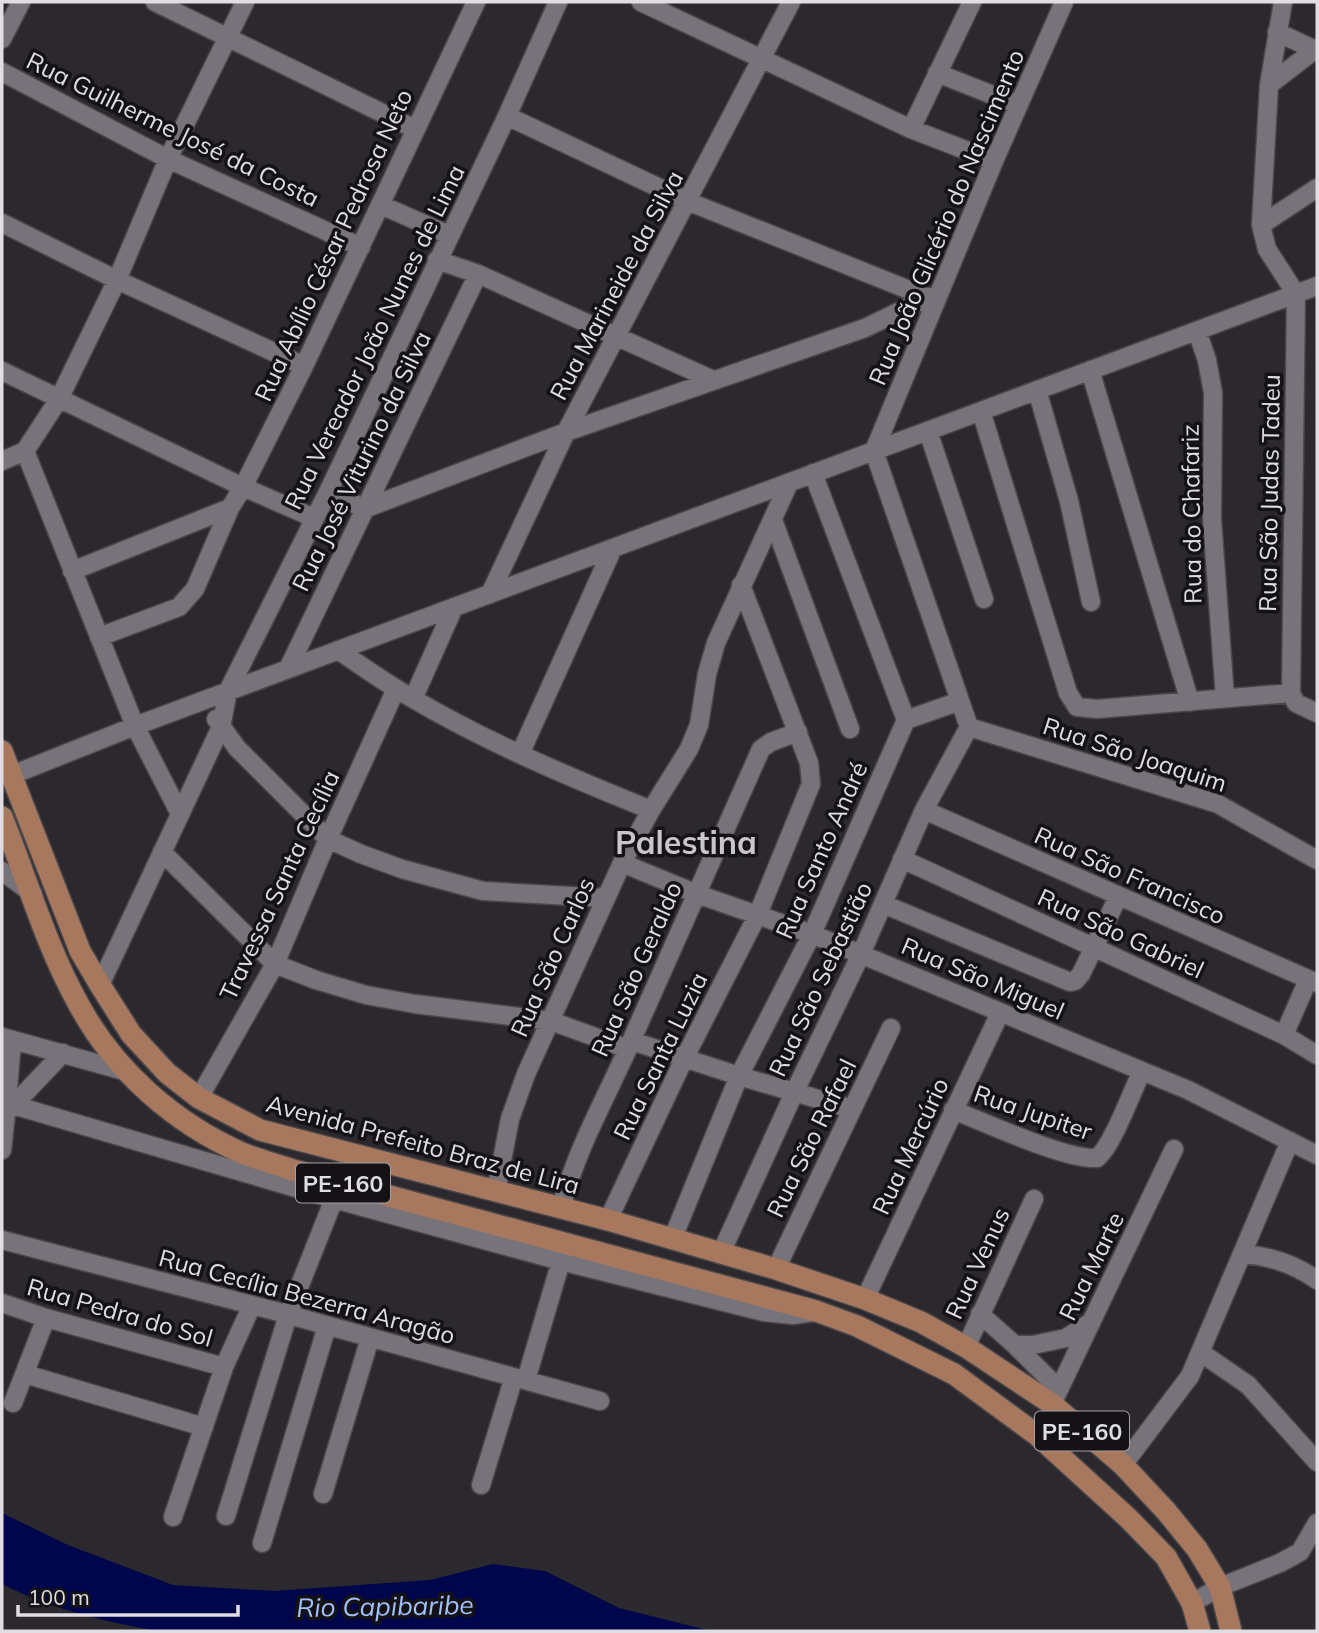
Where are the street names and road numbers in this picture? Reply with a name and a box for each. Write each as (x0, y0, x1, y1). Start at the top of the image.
street label: Rua Guilherme José da Costa (22, 45, 324, 213)
street label: Rua João Glicério do Nascimento (862, 45, 1030, 389)
street label: Rua Abílio César Pedrosa Neto (247, 84, 419, 406)
street label: Rua Vereador João Nunes de Lima (277, 160, 471, 514)
street label: Rua Marineide da Silva (543, 165, 689, 405)
street label: Rua José Viturino da Silva (285, 326, 437, 596)
street label: Rua São Judas Tadeu (1252, 374, 1286, 612)
street label: Rua do Chafariz (1174, 424, 1208, 604)
street label: Rua São Joaquim (1039, 710, 1231, 798)
street label: Rua Santo André (769, 757, 873, 943)
street label: Travessa Santa Cecília (212, 765, 346, 1005)
street label: Rua São Francisco (1030, 819, 1230, 931)
street label: Rua São Carlos (504, 873, 600, 1041)
street label: Rua São Geraldo (584, 877, 688, 1061)
street label: Rua São Sebastião (762, 877, 878, 1081)
street label: Rua São Gabriel (1033, 881, 1209, 985)
street label: Rua São Miguel (897, 930, 1069, 1026)
street label: Rua Santa Luzia (606, 967, 714, 1145)
street label: Rua São Rafael (760, 1054, 862, 1222)
street label: Rua Mercúrio (865, 1073, 955, 1219)
street label: Rua Jupiter (970, 1078, 1096, 1146)
street label: Avenida Prefeito Braz de Lira (263, 1088, 583, 1200)
road number: PE-160 (296, 1164, 390, 1202)
street label: Rua Venus (938, 1203, 1016, 1323)
street label: Rua Marte (1052, 1207, 1130, 1325)
street label: Rua Cecília Bezerra Aragão (156, 1242, 458, 1350)
street label: Rua Pedra do Sol (24, 1271, 216, 1353)
road number: PE-160 (1035, 1412, 1129, 1450)

